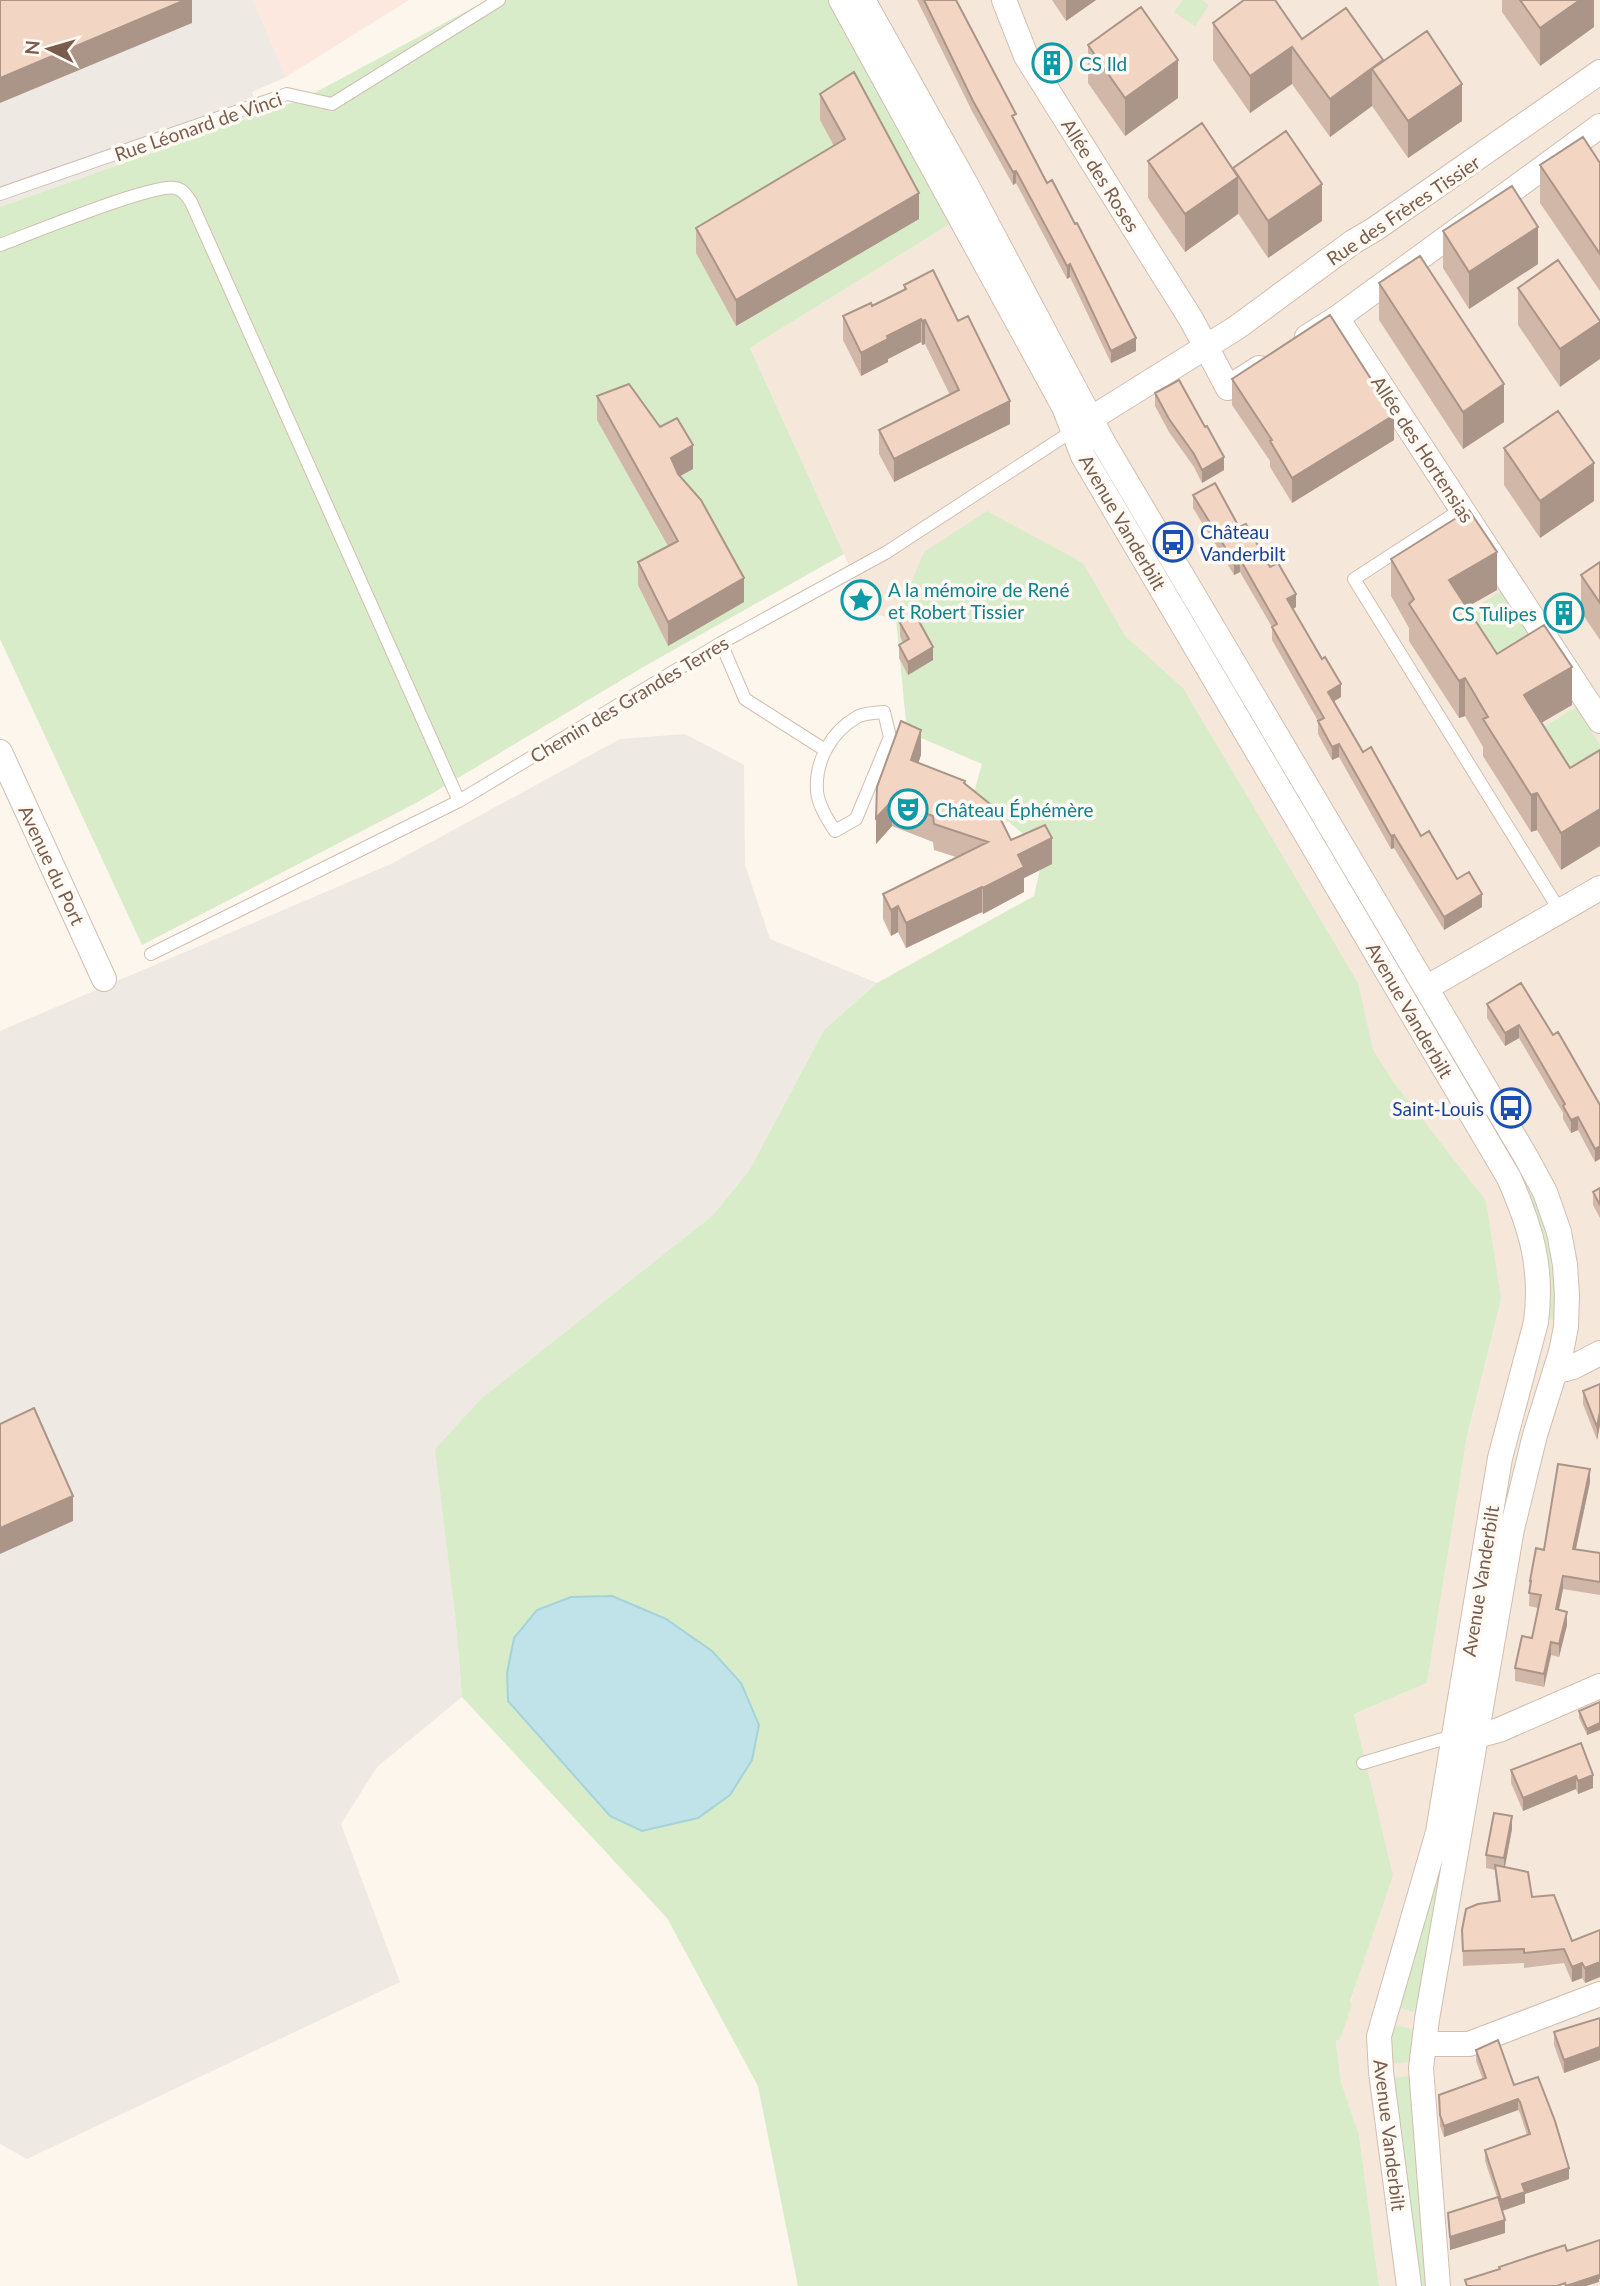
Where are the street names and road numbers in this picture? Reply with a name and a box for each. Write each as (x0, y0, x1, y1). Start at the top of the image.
street label: Rue Léonard de Vinci (111, 87, 285, 165)
street label: Allée des Roses (1057, 114, 1145, 236)
street label: Rue des Frères Tissier (1322, 150, 1484, 270)
street label: Allée des Hortensias (1367, 371, 1479, 527)
street label: Avenue Vanderbilt (1075, 450, 1171, 594)
street label: Chemin des Grandes Terres (526, 631, 732, 767)
street label: Avenue du Port (14, 802, 90, 929)
street label: Avenue Vanderbilt (1362, 938, 1458, 1082)
street label: Avenue Vanderbilt (1457, 1504, 1503, 1658)
street label: Avenue Vanderbilt (1369, 2058, 1411, 2212)

